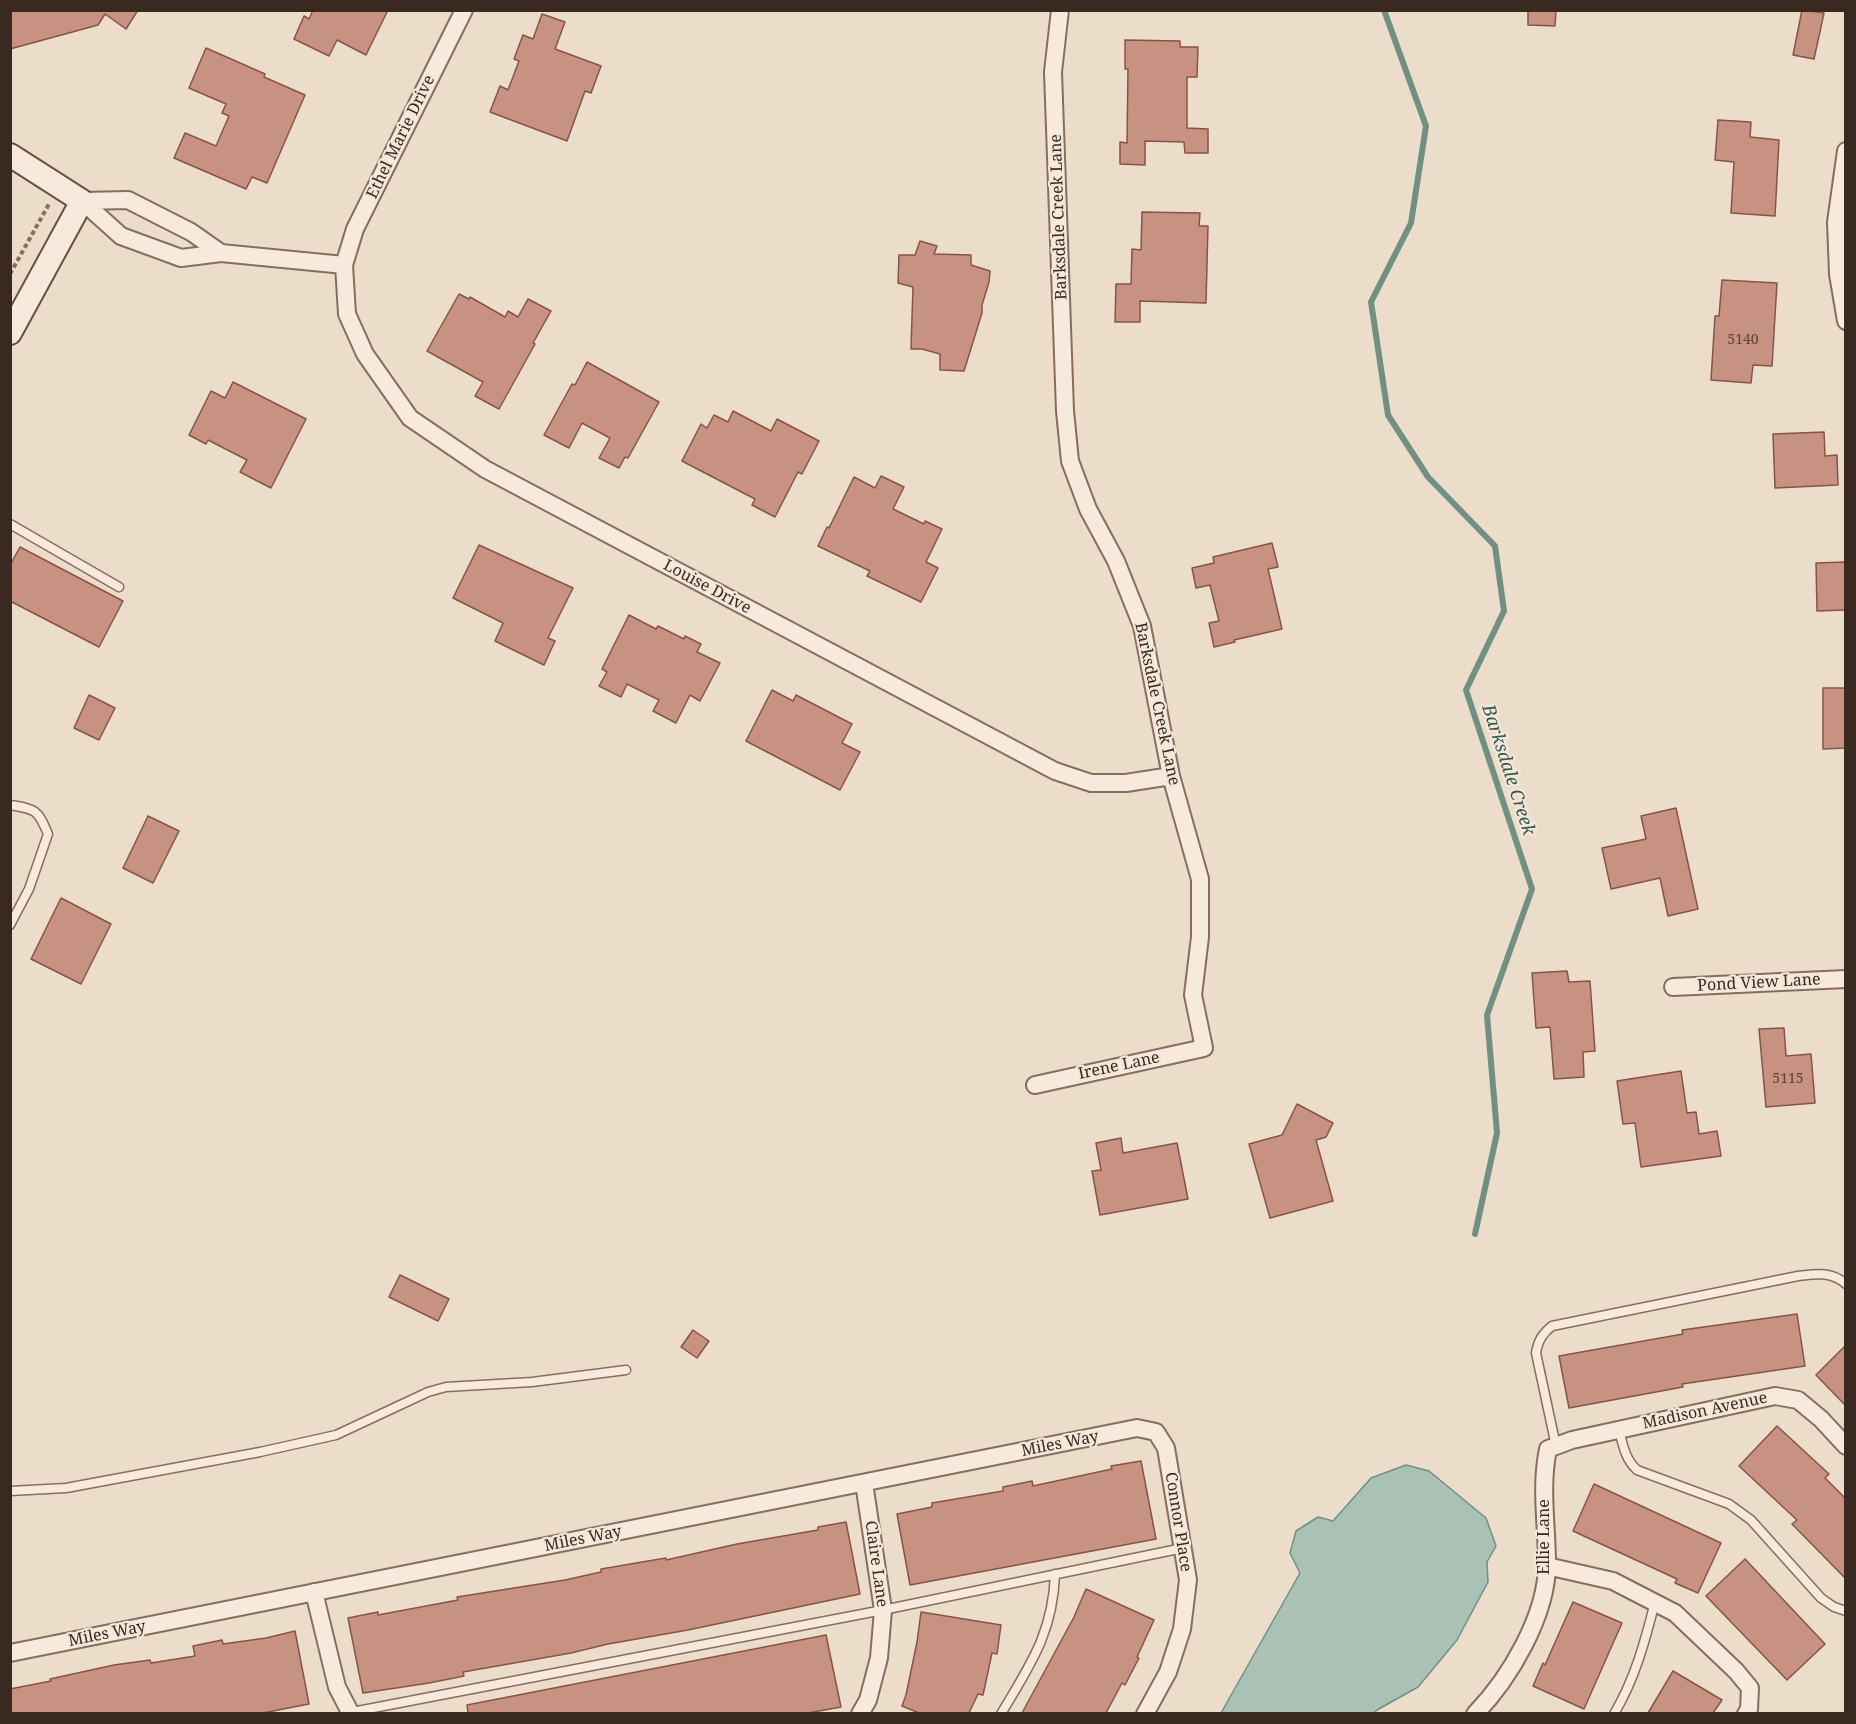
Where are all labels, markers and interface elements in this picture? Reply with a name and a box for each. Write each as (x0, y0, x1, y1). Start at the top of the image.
street label: Ethel Marie Drive (363, 72, 439, 202)
street label: Barksdale Creek Lane (1047, 134, 1071, 300)
house number: 5140 (1727, 332, 1759, 348)
street label: Louise Drive (660, 556, 754, 618)
street label: Barksdale Creek Lane (1130, 621, 1184, 787)
water label: Barksdale Creek (1477, 702, 1539, 838)
street label: Pond View Lane (1697, 970, 1821, 996)
street label: Irene Lane (1076, 1048, 1162, 1084)
house number: 5115 (1772, 1071, 1804, 1087)
street label: Madison Avenue (1641, 1388, 1769, 1434)
street label: Miles Way (1020, 1427, 1100, 1461)
street label: Connor Place (1161, 1471, 1195, 1573)
street label: Ellie Lane (1534, 1499, 1554, 1575)
street label: Claire Lane (860, 1520, 892, 1608)
street label: Miles Way (543, 1522, 623, 1556)
street label: Miles Way (67, 1617, 147, 1651)

